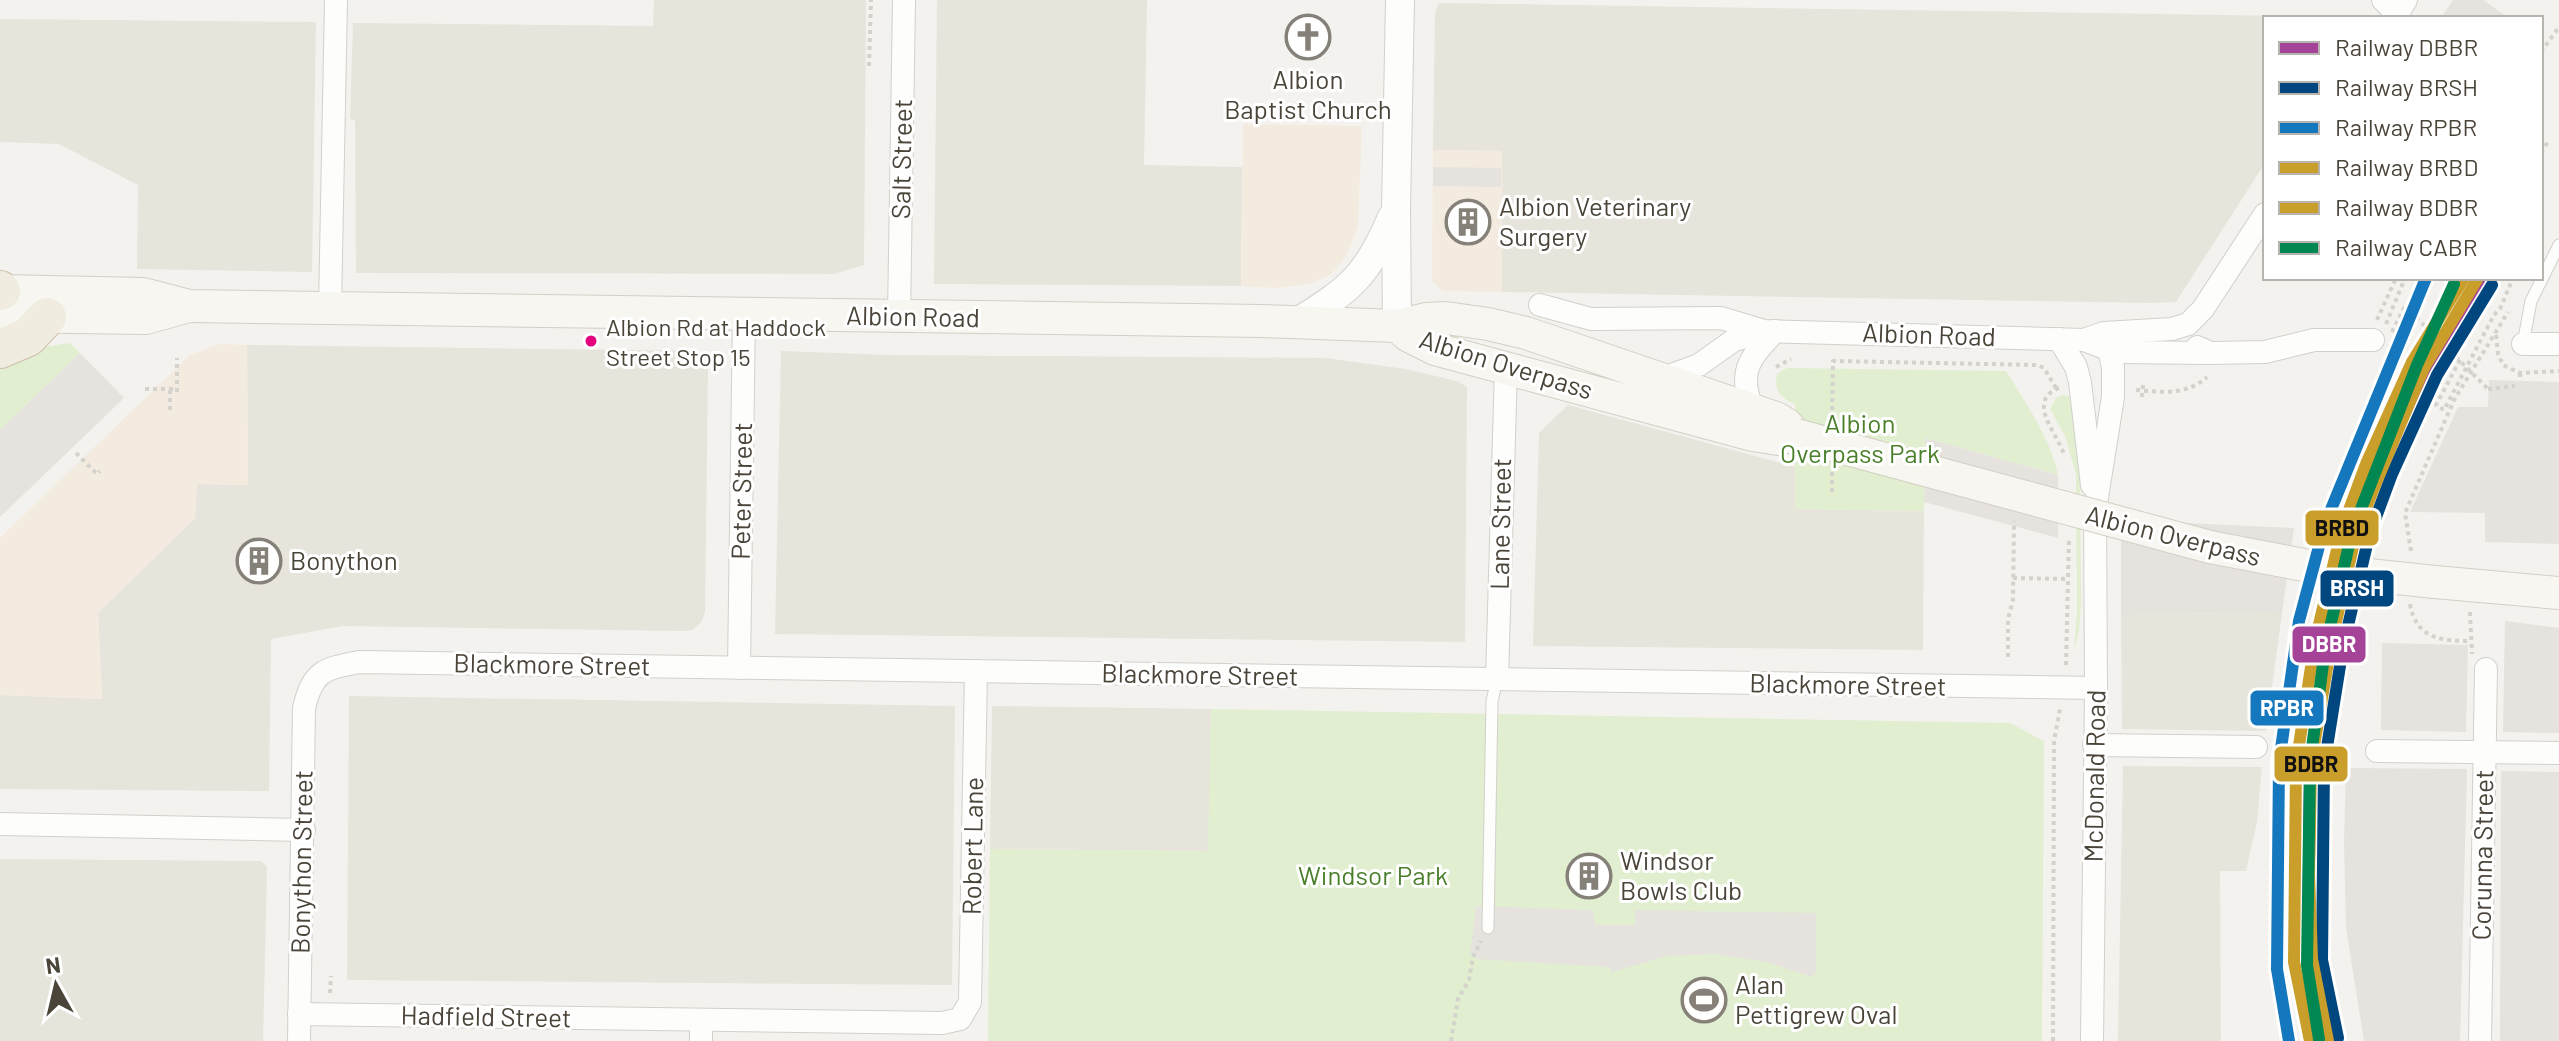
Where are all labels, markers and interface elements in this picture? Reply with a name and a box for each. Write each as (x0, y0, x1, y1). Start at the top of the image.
church icon: Albion Baptist Church (1284, 13, 1332, 61)
legend (2263, 16, 2543, 280)
text: Railway DBBR (2335, 32, 2478, 61)
place label: Albion Baptist Church (1224, 63, 1392, 124)
text: Railway BRSH (2335, 72, 2478, 101)
street label: Salt Street (884, 99, 917, 219)
text: Railway RPBR (2335, 112, 2477, 141)
text: Railway BRBD (2335, 152, 2478, 181)
place label: Albion Veterinary Surgery (1499, 190, 1691, 251)
text: Railway BDBR (2335, 192, 2478, 221)
building icon: Albion Veterinary Surgery (1444, 198, 1492, 246)
text: Railway CABR (2335, 232, 2477, 261)
street label: Albion Road (846, 299, 980, 332)
place label: Albion Rd at Haddock Street Stop 15 (606, 312, 826, 371)
street label: Albion Road (1862, 316, 1996, 351)
street label: Albion Overpass (1416, 322, 1597, 405)
marker: Albion Rd at Haddock Street Stop 15 (583, 333, 599, 349)
park label: Albion Overpass Park (1780, 407, 1940, 468)
street label: Peter Street (724, 422, 757, 560)
street label: Lane Street (1483, 458, 1516, 590)
street label: Albion Overpass (2082, 498, 2264, 571)
line badge: BRBD (2304, 509, 2380, 547)
text: BRBD (2315, 514, 2369, 540)
building icon: Bonython (235, 537, 283, 585)
place label: Bonython (290, 544, 398, 575)
line badge: BRSH (2319, 569, 2395, 608)
text: BRSH (2330, 574, 2384, 600)
line badge: DBBR (2291, 625, 2367, 664)
text: DBBR (2302, 630, 2356, 656)
street label: Blackmore Street (453, 646, 651, 681)
street label: Blackmore Street (1101, 656, 1299, 691)
street label: Blackmore Street (1749, 666, 1947, 701)
street label: McDonald Road (2076, 689, 2111, 862)
line badge: RPBR (2249, 689, 2325, 727)
text: RPBR (2260, 694, 2314, 720)
line badge: BDBR (2273, 745, 2349, 783)
text: BDBR (2284, 750, 2338, 776)
street label: Corunna Street (2465, 769, 2498, 941)
street label: Bonython Street (283, 770, 318, 954)
street label: Robert Lane (955, 777, 988, 915)
place label: Windsor Bowls Club (1620, 844, 1742, 905)
building icon: Windsor Bowls Club (1565, 852, 1613, 900)
park label: Windsor Park (1298, 859, 1448, 890)
north arrow (16, 945, 96, 1025)
text: N (44, 950, 62, 978)
place label: Alan Pettigrew Oval (1735, 968, 1897, 1029)
sports icon: Alan Pettigrew Oval (1680, 976, 1728, 1024)
street label: Hadfield Street (400, 999, 572, 1032)

